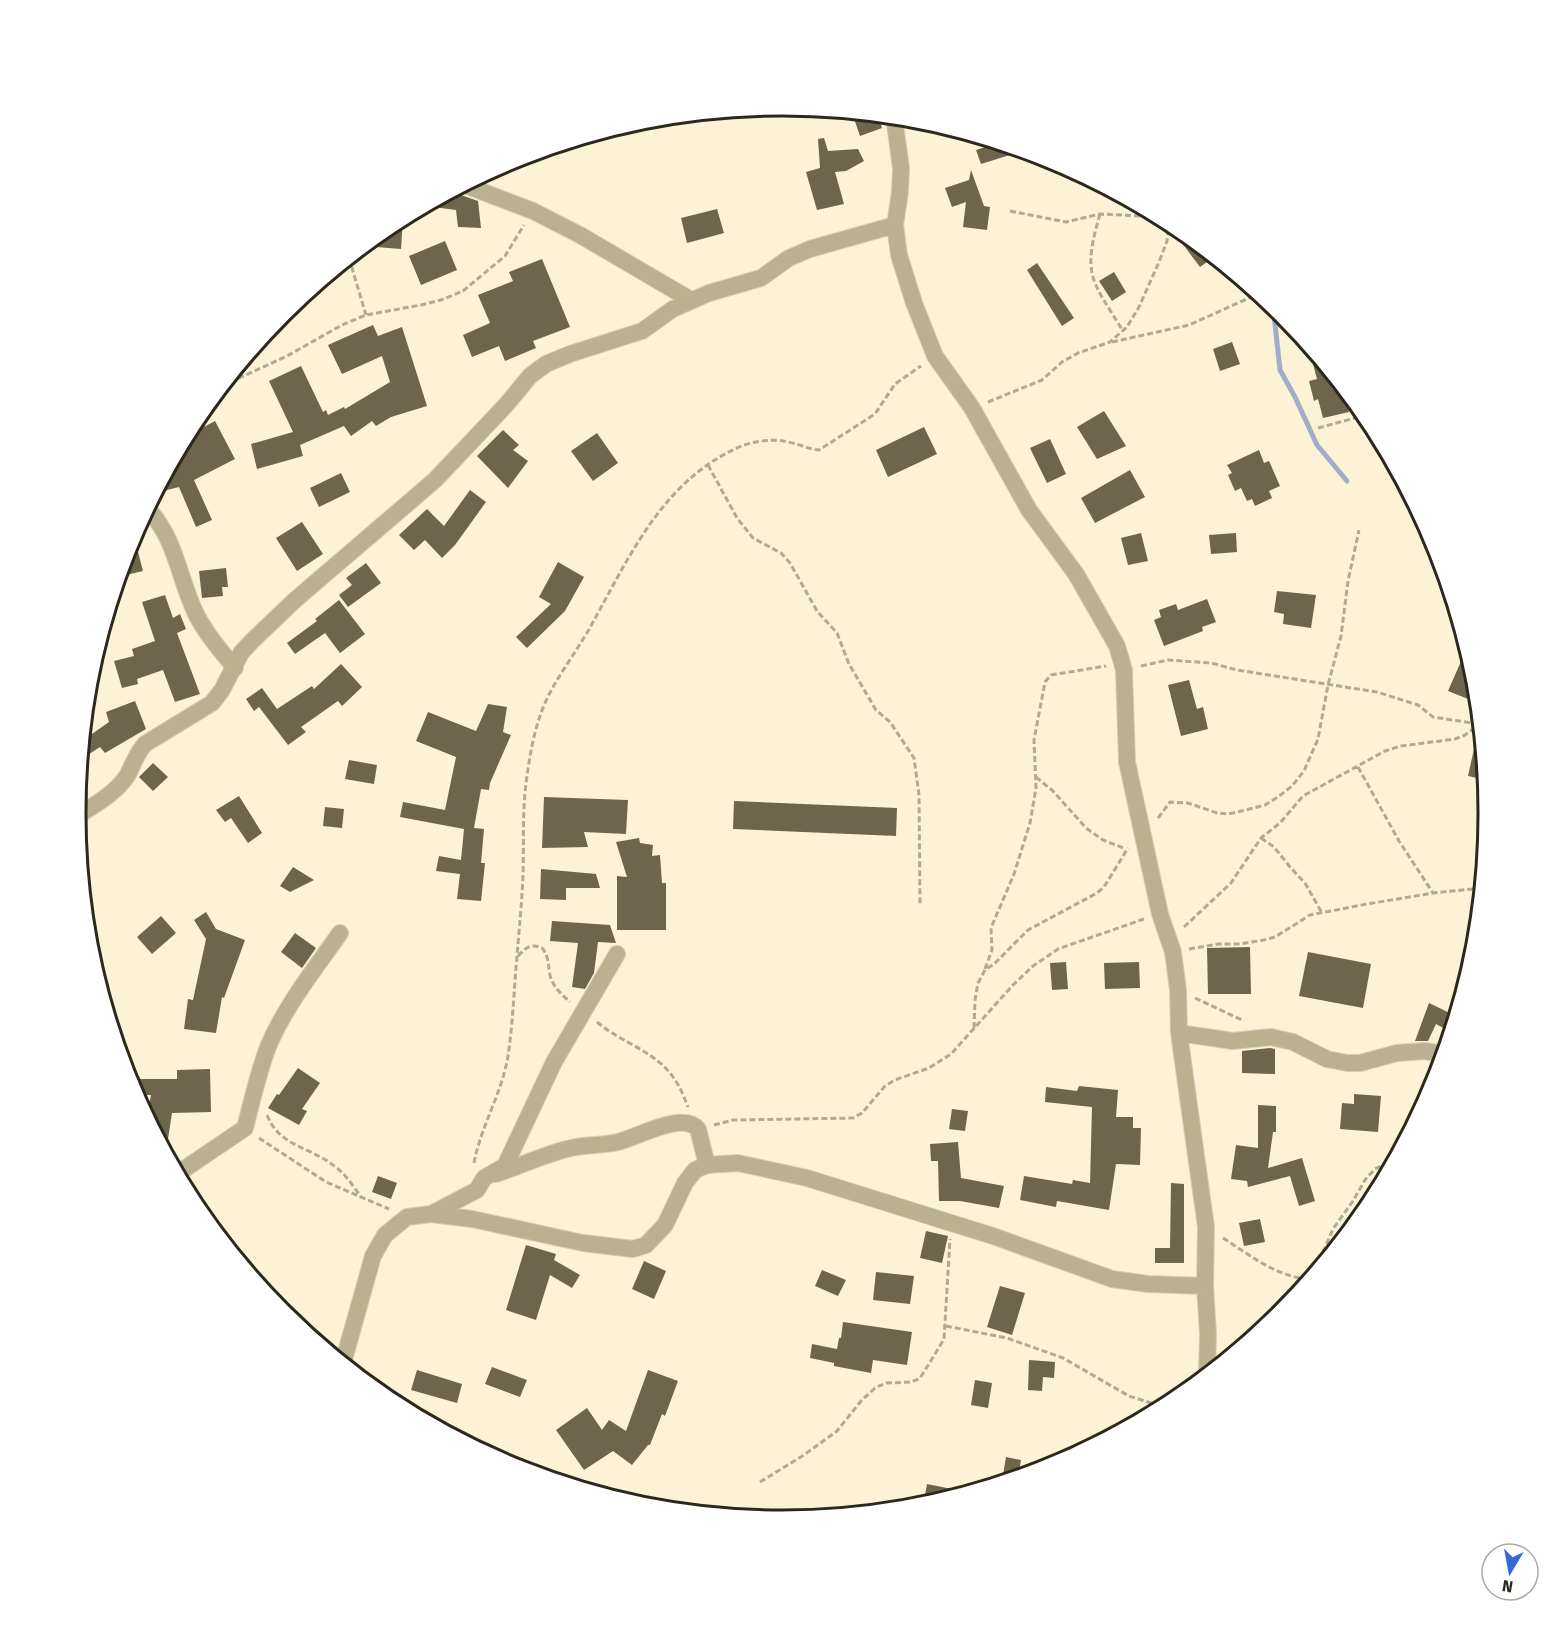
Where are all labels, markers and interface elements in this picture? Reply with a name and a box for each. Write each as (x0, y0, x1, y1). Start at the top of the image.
north arrow (1480, 1542, 1540, 1602)
text: N (1501, 1576, 1514, 1597)

